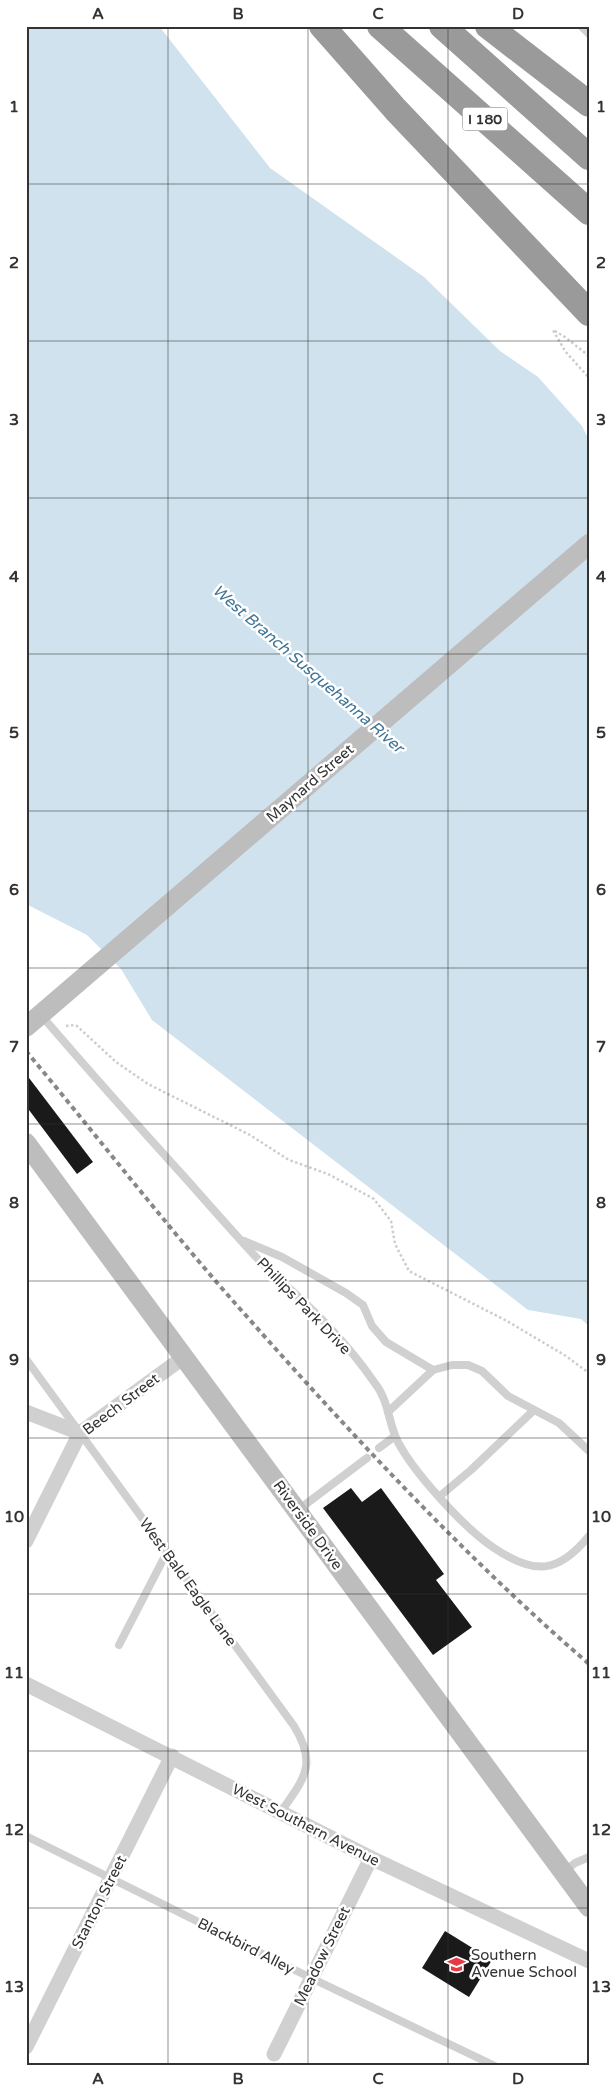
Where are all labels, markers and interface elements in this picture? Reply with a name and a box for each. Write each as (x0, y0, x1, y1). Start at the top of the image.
text: A (92, 4, 104, 24)
text: B (232, 4, 244, 24)
text: C (372, 4, 384, 24)
text: D (512, 4, 524, 24)
text: 1 (9, 97, 19, 117)
text: 1 (596, 97, 606, 117)
road number: I 180 (462, 108, 508, 130)
text: 2 (9, 253, 19, 273)
text: 2 (596, 253, 606, 273)
text: 3 (9, 410, 19, 430)
text: 3 (596, 410, 606, 430)
text: 4 (9, 567, 19, 587)
text: 4 (596, 567, 606, 587)
water label: West Branch Susquehanna River (208, 580, 409, 759)
text: 5 (9, 723, 19, 743)
text: 5 (596, 723, 606, 743)
street label: Maynard Street (263, 740, 358, 826)
text: 6 (9, 880, 19, 900)
text: 6 (596, 880, 606, 900)
text: 7 (9, 1037, 19, 1057)
text: 7 (596, 1037, 606, 1057)
text: 8 (9, 1193, 19, 1213)
text: 8 (596, 1193, 606, 1213)
street label: Phillips Park Drive (253, 1254, 355, 1358)
text: 9 (9, 1350, 19, 1370)
text: 9 (596, 1350, 606, 1370)
street label: Beech Street (79, 1369, 163, 1439)
street label: Riverside Drive (269, 1477, 347, 1573)
text: 10 (4, 1507, 24, 1527)
text: 10 (591, 1507, 611, 1527)
street label: West Bald Eagle Lane (136, 1514, 240, 1650)
text: 11 (4, 1663, 24, 1683)
text: 11 (591, 1663, 611, 1683)
street label: West Southern Avenue (229, 1780, 383, 1870)
text: 12 (4, 1820, 24, 1840)
text: 12 (591, 1820, 611, 1840)
street label: Stanton Street (68, 1852, 130, 1952)
street label: Meadow Street (290, 1903, 354, 2009)
street label: Blackbird Alley (195, 1914, 297, 1978)
place label: Southern Avenue School (471, 1946, 577, 1981)
school or university icon: Southern Avenue School (447, 1954, 467, 1974)
text: 13 (4, 1977, 24, 1997)
text: 13 (591, 1977, 611, 1997)
text: A (92, 2069, 104, 2089)
text: B (232, 2069, 244, 2089)
text: C (372, 2069, 384, 2089)
text: D (512, 2069, 524, 2089)

